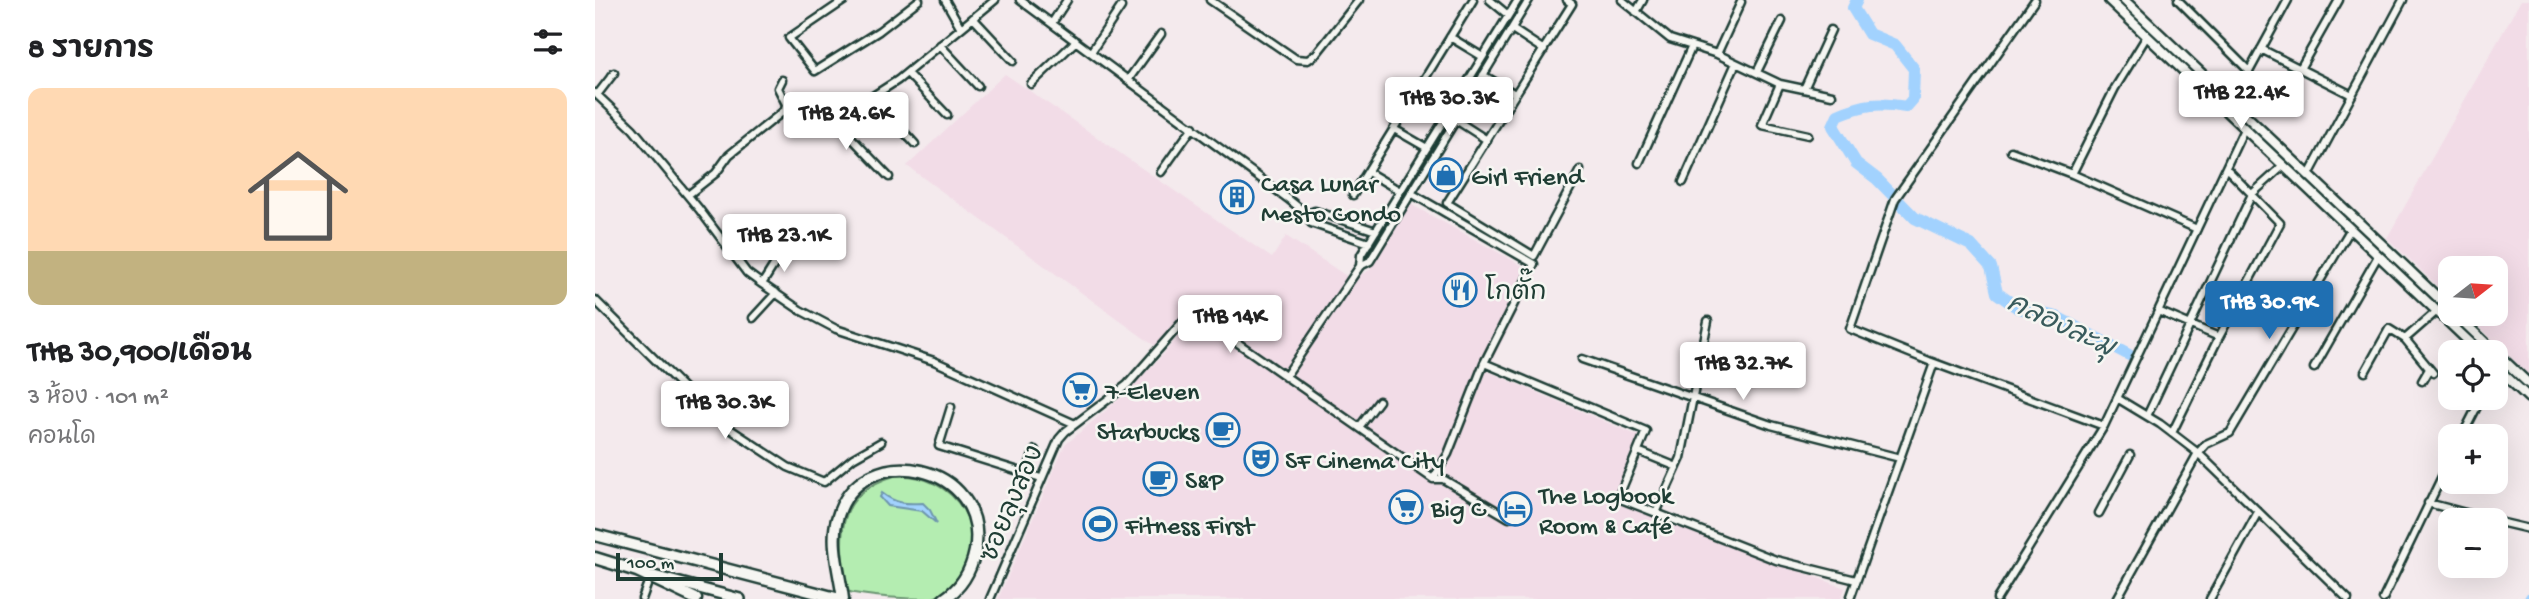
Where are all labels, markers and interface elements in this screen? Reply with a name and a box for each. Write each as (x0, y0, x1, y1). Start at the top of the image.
icon: filters (529, 23, 567, 61)
text: 8 รายการ (28, 34, 154, 69)
pin: THB 22.4K (2161, 72, 2321, 131)
pin: THB 30.3K (1369, 78, 1529, 137)
text: THB 22.4K (2195, 80, 2287, 107)
text: THB 30.3K (1401, 86, 1497, 113)
pin: THB 24.6K (766, 92, 926, 152)
text: THB 24.6K (800, 101, 892, 128)
icon: home (235, 133, 361, 259)
shop icon: Girl Friend (1427, 156, 1465, 194)
place label: Girl Friend (1471, 164, 1585, 195)
place label: Casa Lunar Mesto Condo (1261, 171, 1401, 232)
building icon: Casa Lunar Mesto Condo (1218, 178, 1256, 216)
pin: THB 23.1K (704, 215, 864, 274)
text: THB 23.1K (738, 223, 830, 250)
north arrow (2438, 256, 2508, 326)
map controls (2438, 256, 2508, 578)
place label: โกตั๊ก (1485, 268, 1547, 310)
restaurant icon: โกตั๊ก (1441, 271, 1479, 309)
pin: THB 30.9K (2189, 282, 2349, 341)
water label: คลองละมุ (2001, 288, 2121, 367)
text: THB 30.9K (2221, 290, 2317, 317)
pin: THB 14K (1165, 296, 1295, 355)
text: THB 14K (1194, 304, 1266, 331)
text: THB 30,900/เดือน (28, 337, 252, 372)
button: locate (2438, 340, 2508, 410)
pin: THB 32.7K (1663, 342, 1823, 402)
text: THB 32.7K (1696, 351, 1790, 378)
supermarket icon: 7-Eleven (1061, 371, 1099, 409)
place label: 7-Eleven (1104, 379, 1200, 410)
pin: THB 30.3K (645, 382, 805, 441)
text: 3 ห้อง · 101 m² (28, 385, 169, 412)
text: THB 30.3K (677, 390, 773, 417)
cafe icon: Starbucks (1204, 411, 1242, 449)
place label: Starbucks (1097, 419, 1200, 450)
button: + (2438, 424, 2508, 494)
text: คอนโด (28, 425, 96, 452)
theatre icon: SF Cinema City (1242, 440, 1280, 478)
street label: ซอยลุงสอง (976, 442, 1053, 568)
place label: SF Cinema City (1285, 448, 1444, 479)
cafe icon: S&P (1141, 460, 1179, 498)
place label: S&P (1185, 468, 1224, 499)
place label: The Logbook Room & Café (1537, 483, 1675, 544)
supermarket icon: Big C (1387, 488, 1425, 526)
hotel icon: The Logbook Room & Café (1496, 490, 1534, 528)
place label: Big C (1430, 496, 1487, 527)
sports icon: Fitness First (1081, 505, 1119, 543)
button: − (2438, 508, 2508, 578)
place label: Fitness First (1124, 513, 1256, 544)
scale bar (616, 550, 723, 582)
text: 100 m (627, 553, 674, 576)

